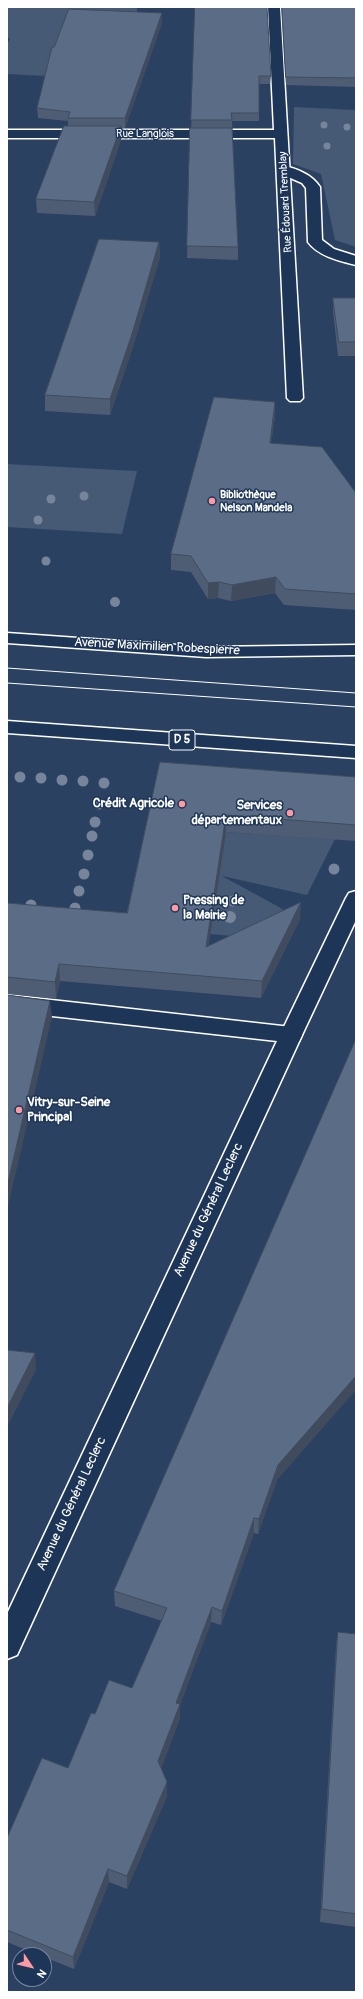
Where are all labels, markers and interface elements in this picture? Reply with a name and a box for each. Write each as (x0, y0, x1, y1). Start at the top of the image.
street label: Rue Langlois (116, 127, 174, 141)
street label: Rue Édouard Tremblay (277, 151, 295, 253)
place label: Bibliothèque Nelson Mandela (220, 488, 292, 514)
marker: Bibliothèque Nelson Mandela (207, 496, 217, 506)
street label: Avenue Maximilien Robespierre (74, 635, 240, 659)
road number: D 5 (169, 730, 195, 750)
place label: Crédit Agricole (93, 796, 174, 812)
place label: Services départementaux (191, 798, 282, 829)
marker: Crédit Agricole (177, 799, 187, 809)
marker: Services départementaux (285, 808, 295, 818)
place label: Pressing de la Mairie (183, 893, 244, 924)
marker: Pressing de la Mairie (170, 903, 180, 913)
place label: Vitry-sur-Seine Principal (27, 1095, 110, 1126)
marker: Vitry-sur-Seine Principal (14, 1105, 24, 1115)
street label: Avenue du Général Leclerc (171, 1141, 247, 1279)
street label: Avenue du Général Leclerc (34, 1435, 110, 1573)
north arrow (12, 1947, 52, 1987)
text: N (34, 1967, 49, 1980)

